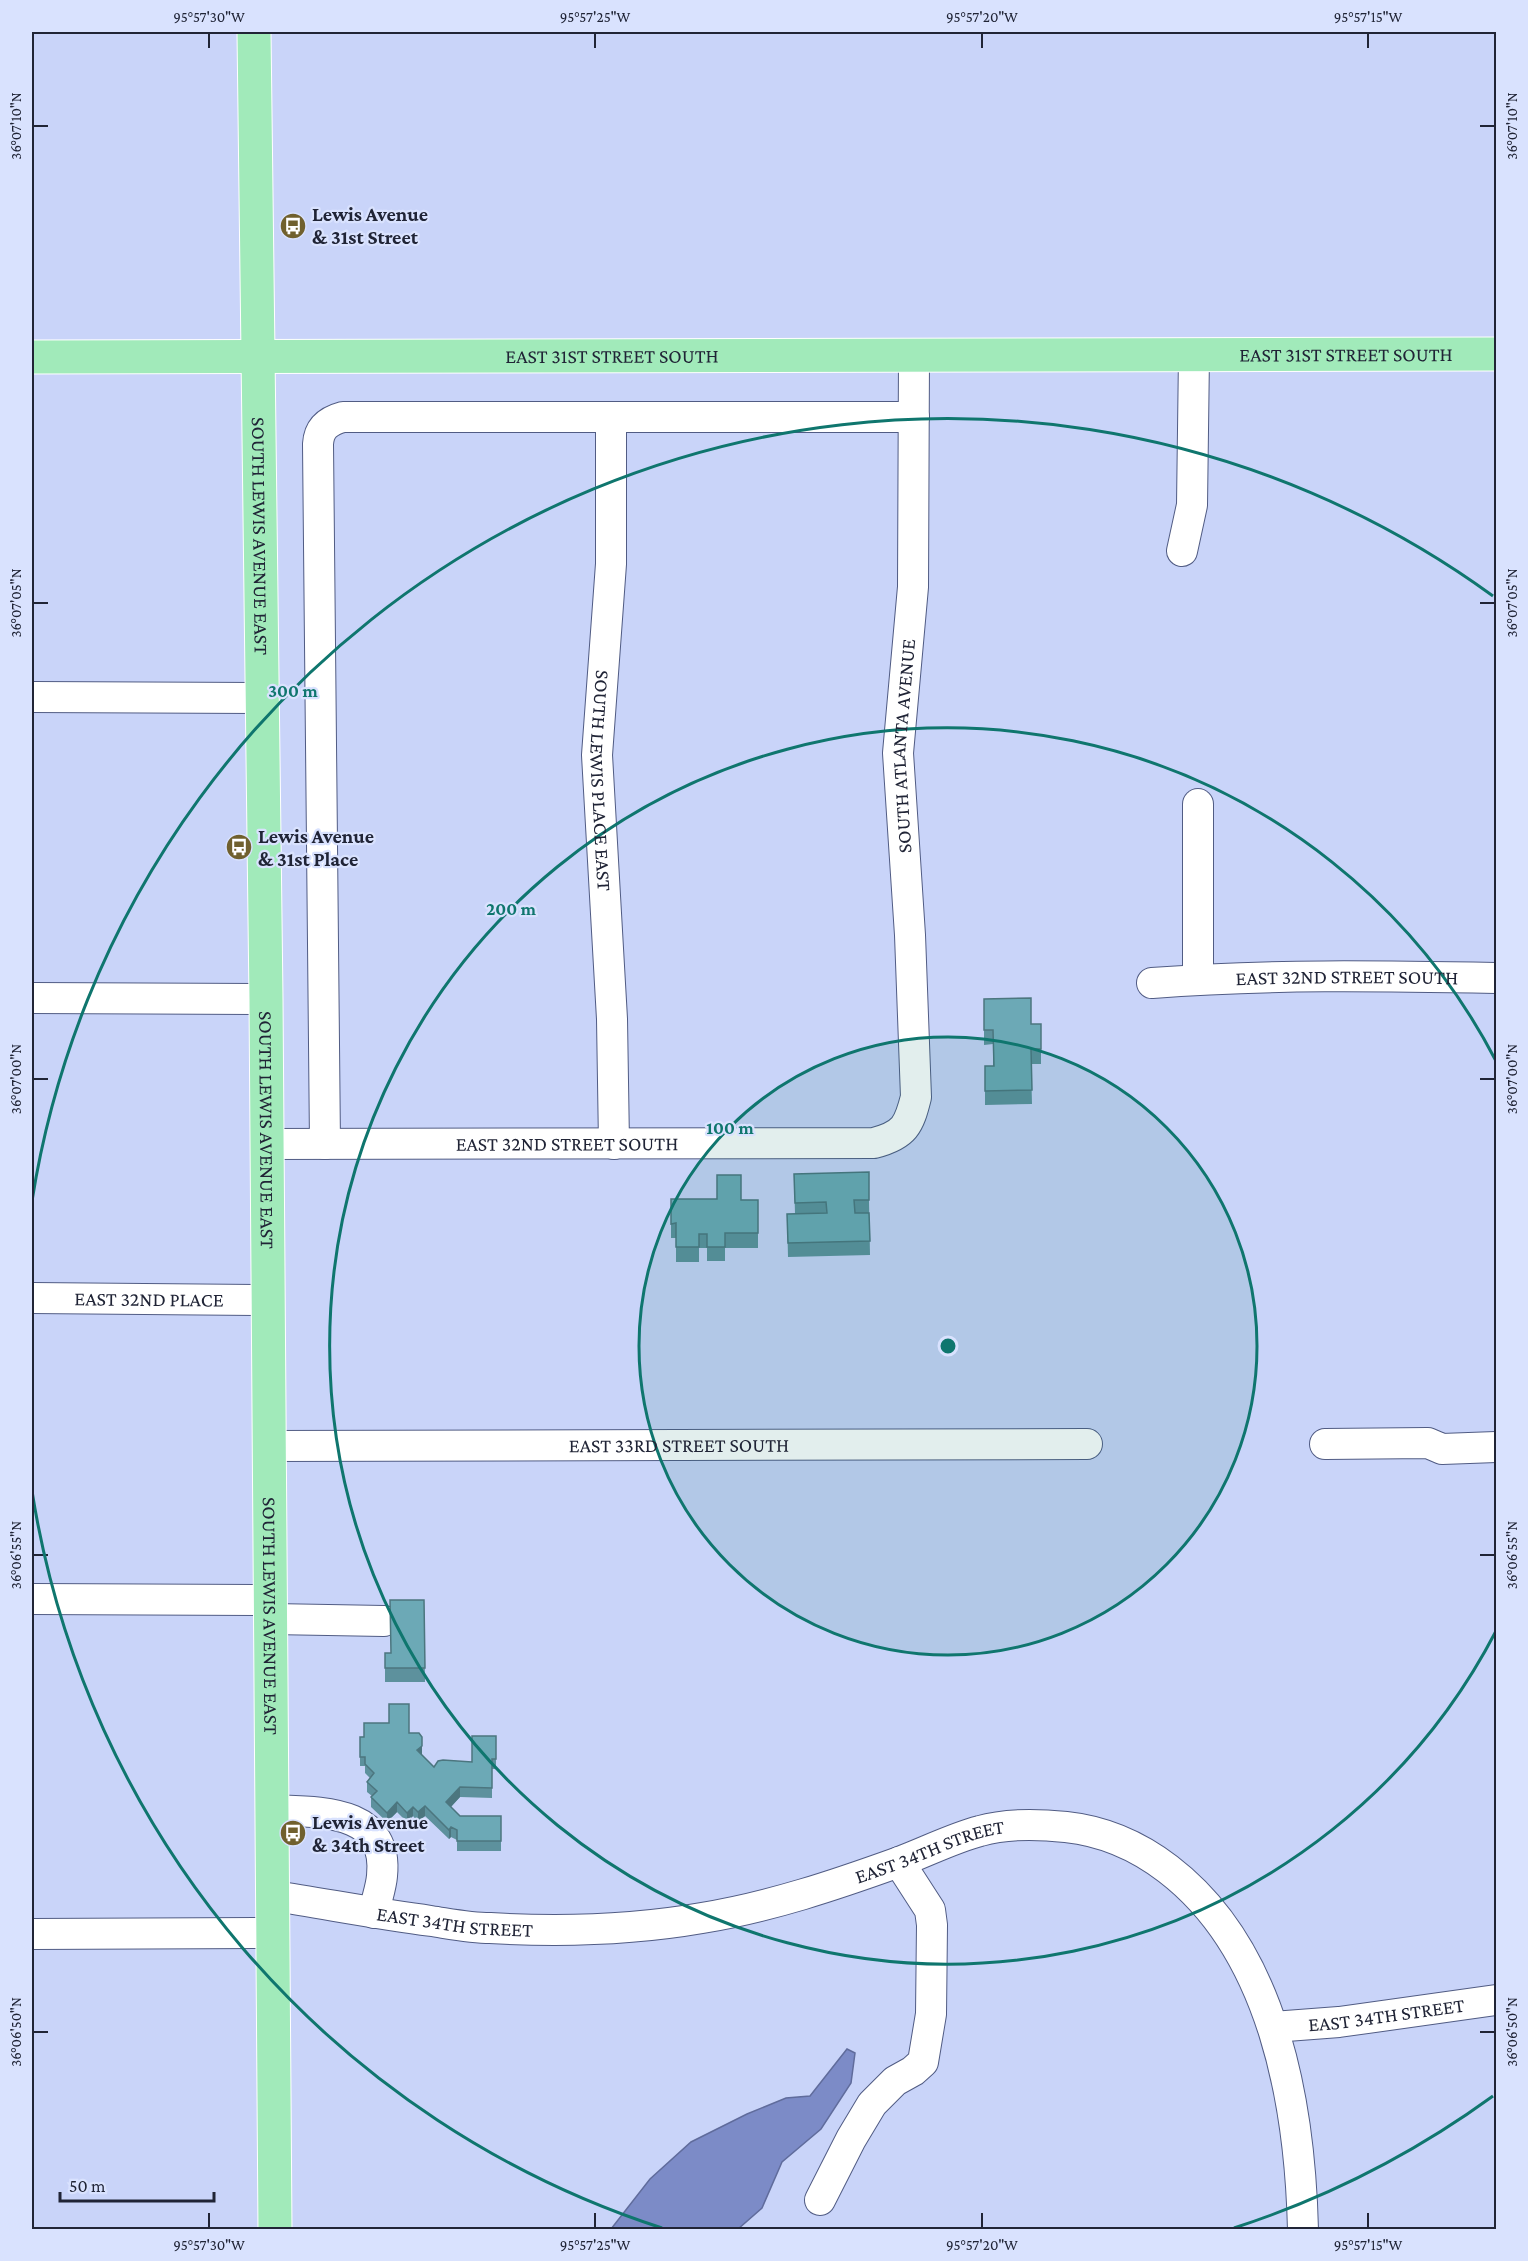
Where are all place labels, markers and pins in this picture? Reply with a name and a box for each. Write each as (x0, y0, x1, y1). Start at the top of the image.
place label: Lewis Avenue & 31st Street (312, 203, 428, 248)
bus stop icon: Lewis Avenue & 31st Street (278, 211, 308, 241)
place label: Lewis Avenue & 31st Place (258, 825, 374, 870)
bus stop icon: Lewis Avenue & 31st Place (224, 832, 254, 862)
centre of rings (938, 1336, 958, 1356)
place label: Lewis Avenue & 34th Street (312, 1811, 428, 1856)
bus stop icon: Lewis Avenue & 34th Street (278, 1818, 308, 1848)

